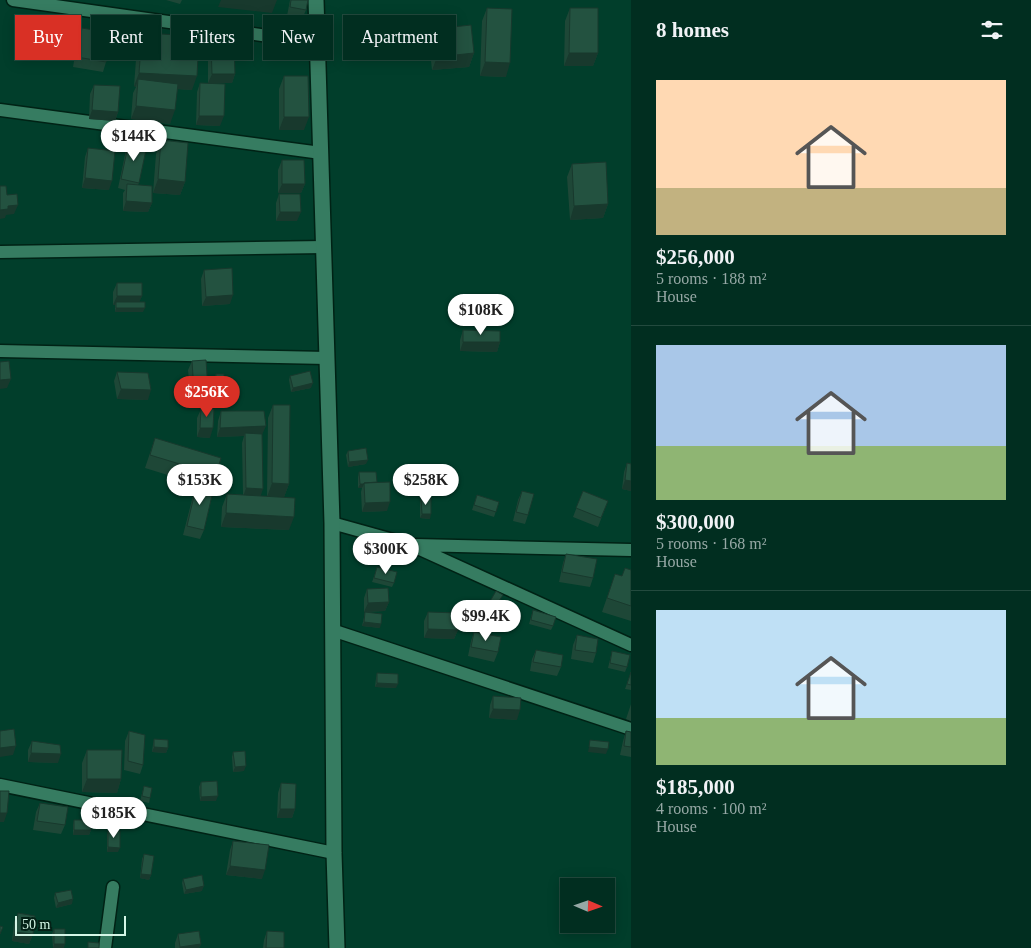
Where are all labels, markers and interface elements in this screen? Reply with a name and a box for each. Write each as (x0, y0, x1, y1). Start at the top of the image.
chip: Buy (15, 15, 81, 60)
chip: Rent (91, 15, 161, 60)
chip: Filters (171, 15, 253, 60)
chip: New (263, 15, 333, 60)
chip: Apartment (343, 15, 456, 60)
icon: filters (978, 16, 1006, 44)
text: 8 homes (656, 18, 729, 42)
icon: home (786, 112, 876, 202)
pin: $144K (99, 120, 169, 162)
text: $144K (112, 127, 156, 144)
text: $256,000 (656, 245, 735, 269)
text: 5 rooms · 188 m² (656, 270, 767, 287)
text: House (656, 288, 697, 305)
pin: $108K (446, 294, 516, 336)
text: $108K (459, 301, 503, 318)
pin: $256K (172, 376, 242, 418)
icon: home (786, 378, 876, 468)
text: $256K (185, 383, 229, 400)
pin: $153K (165, 464, 235, 506)
pin: $258K (391, 464, 461, 506)
text: $153K (178, 471, 222, 488)
text: $258K (404, 471, 448, 488)
text: $300,000 (656, 510, 735, 534)
pin: $300K (351, 532, 421, 575)
text: 5 rooms · 168 m² (656, 535, 767, 552)
text: $300K (364, 540, 408, 557)
text: House (656, 553, 697, 570)
pin: $99.4K (445, 600, 527, 642)
text: $99.4K (462, 607, 510, 624)
icon: home (786, 643, 876, 733)
text: $185,000 (656, 775, 735, 799)
pin: $185K (79, 796, 149, 839)
text: 4 rooms · 100 m² (656, 800, 767, 817)
text: $185K (92, 804, 136, 821)
text: House (656, 818, 697, 835)
north arrow (560, 878, 615, 932)
map controls (560, 878, 615, 933)
scale bar (15, 913, 126, 936)
text: 50 m (22, 917, 50, 932)

